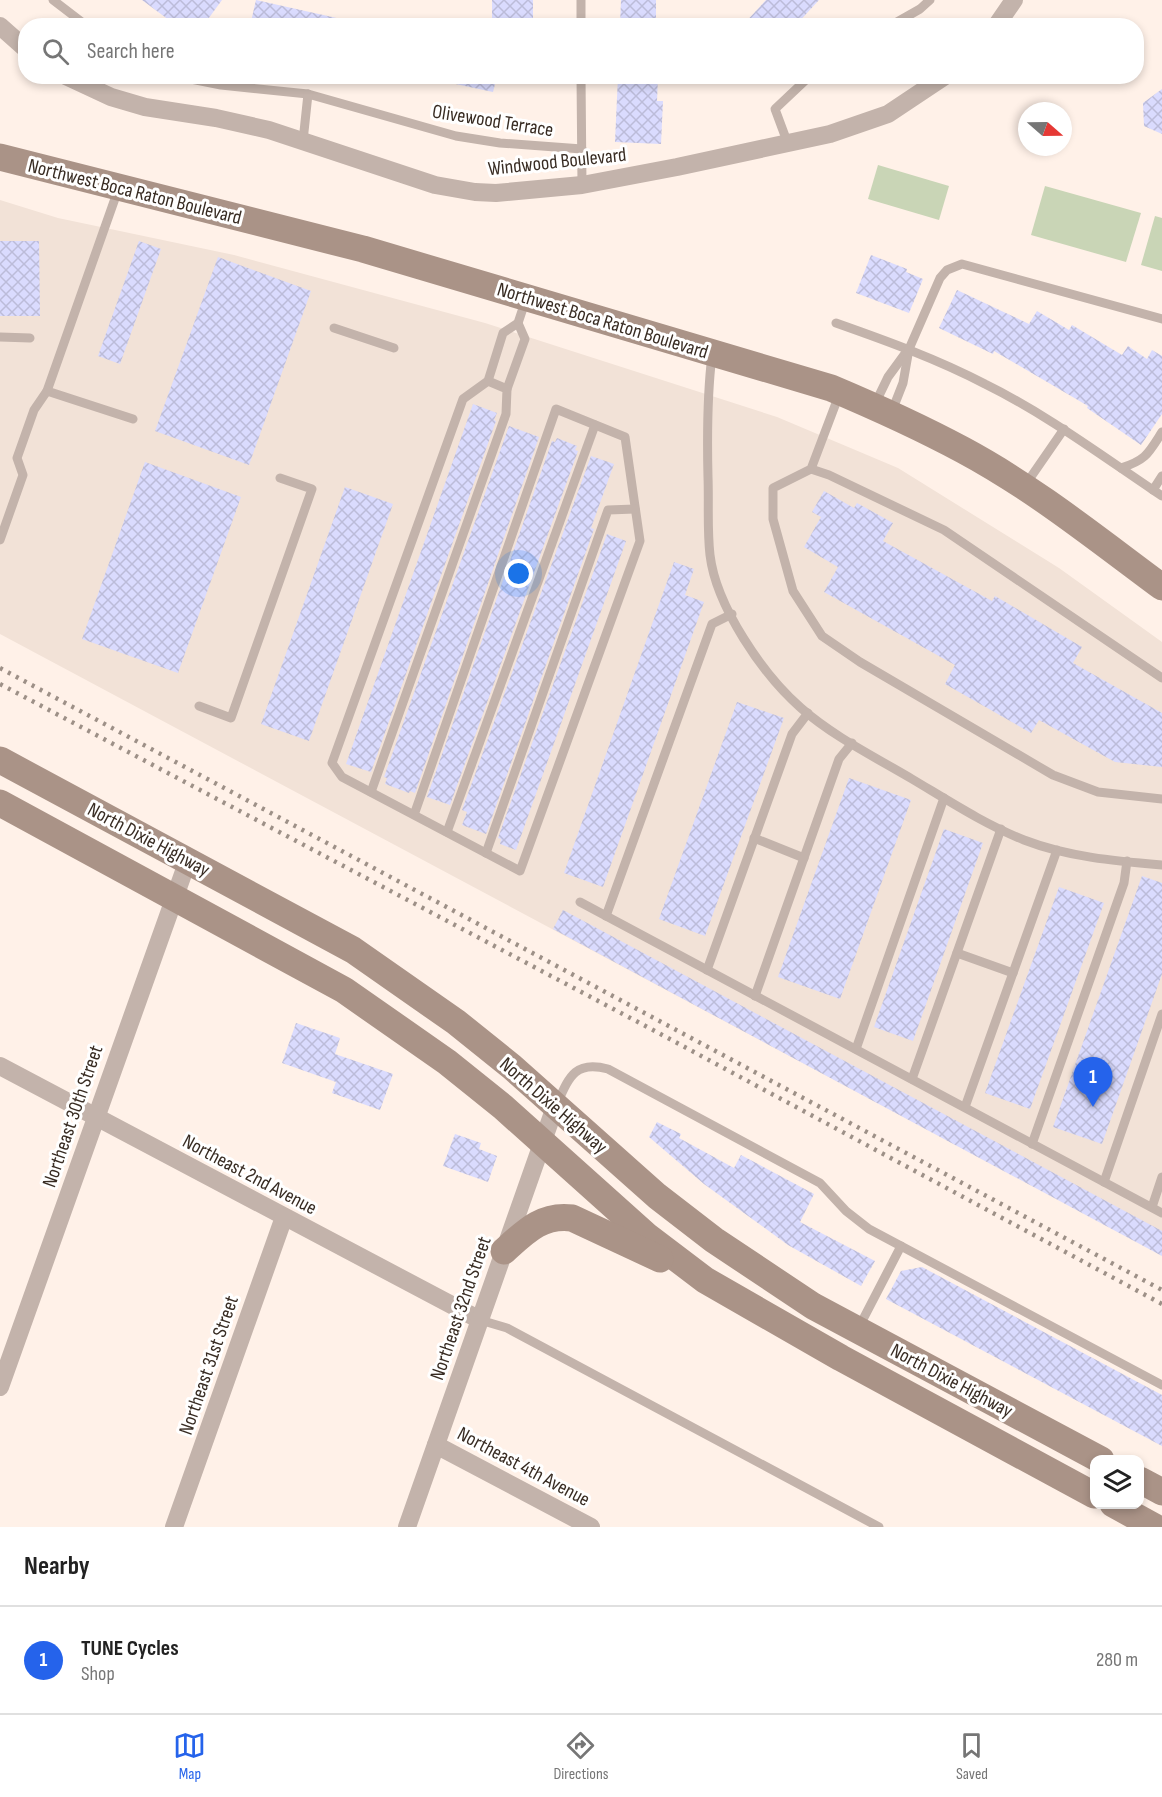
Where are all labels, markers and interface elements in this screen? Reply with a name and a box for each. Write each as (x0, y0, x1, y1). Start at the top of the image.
search box (18, 18, 1144, 84)
icon: search (39, 35, 72, 68)
text: Search here (87, 38, 174, 65)
street label: Olivewood Terrace (431, 100, 555, 142)
north arrow (1018, 102, 1072, 156)
street label: Windwood Boulevard (487, 143, 627, 181)
street label: Northwest Boca Raton Boulevard (25, 154, 244, 230)
street label: Northwest Boca Raton Boulevard (494, 277, 711, 364)
your location (504, 559, 533, 588)
street label: North Dixie Highway (83, 798, 214, 882)
street label: Northeast 30th Street (37, 1042, 108, 1191)
street label: North Dixie Highway (495, 1052, 612, 1159)
pin: 1 (1074, 1058, 1112, 1107)
street label: Northeast 2nd Avenue (178, 1129, 321, 1220)
street label: Northeast 32nd Street (425, 1233, 497, 1383)
street label: Northeast 31st Street (174, 1293, 244, 1438)
street label: North Dixie Highway (886, 1339, 1017, 1423)
street label: Northeast 4th Avenue (453, 1422, 594, 1512)
map controls (1090, 1455, 1144, 1509)
button: layers (1090, 1455, 1144, 1509)
text: Nearby (24, 1551, 90, 1582)
text: TUNE Cycles (81, 1635, 179, 1662)
text: 1 (40, 1648, 47, 1672)
text: 280 m (1096, 1648, 1138, 1672)
text: Shop (81, 1662, 115, 1686)
tab: Map (173, 1729, 206, 1784)
tab: Directions (553, 1729, 608, 1784)
tab: Saved (955, 1729, 988, 1784)

